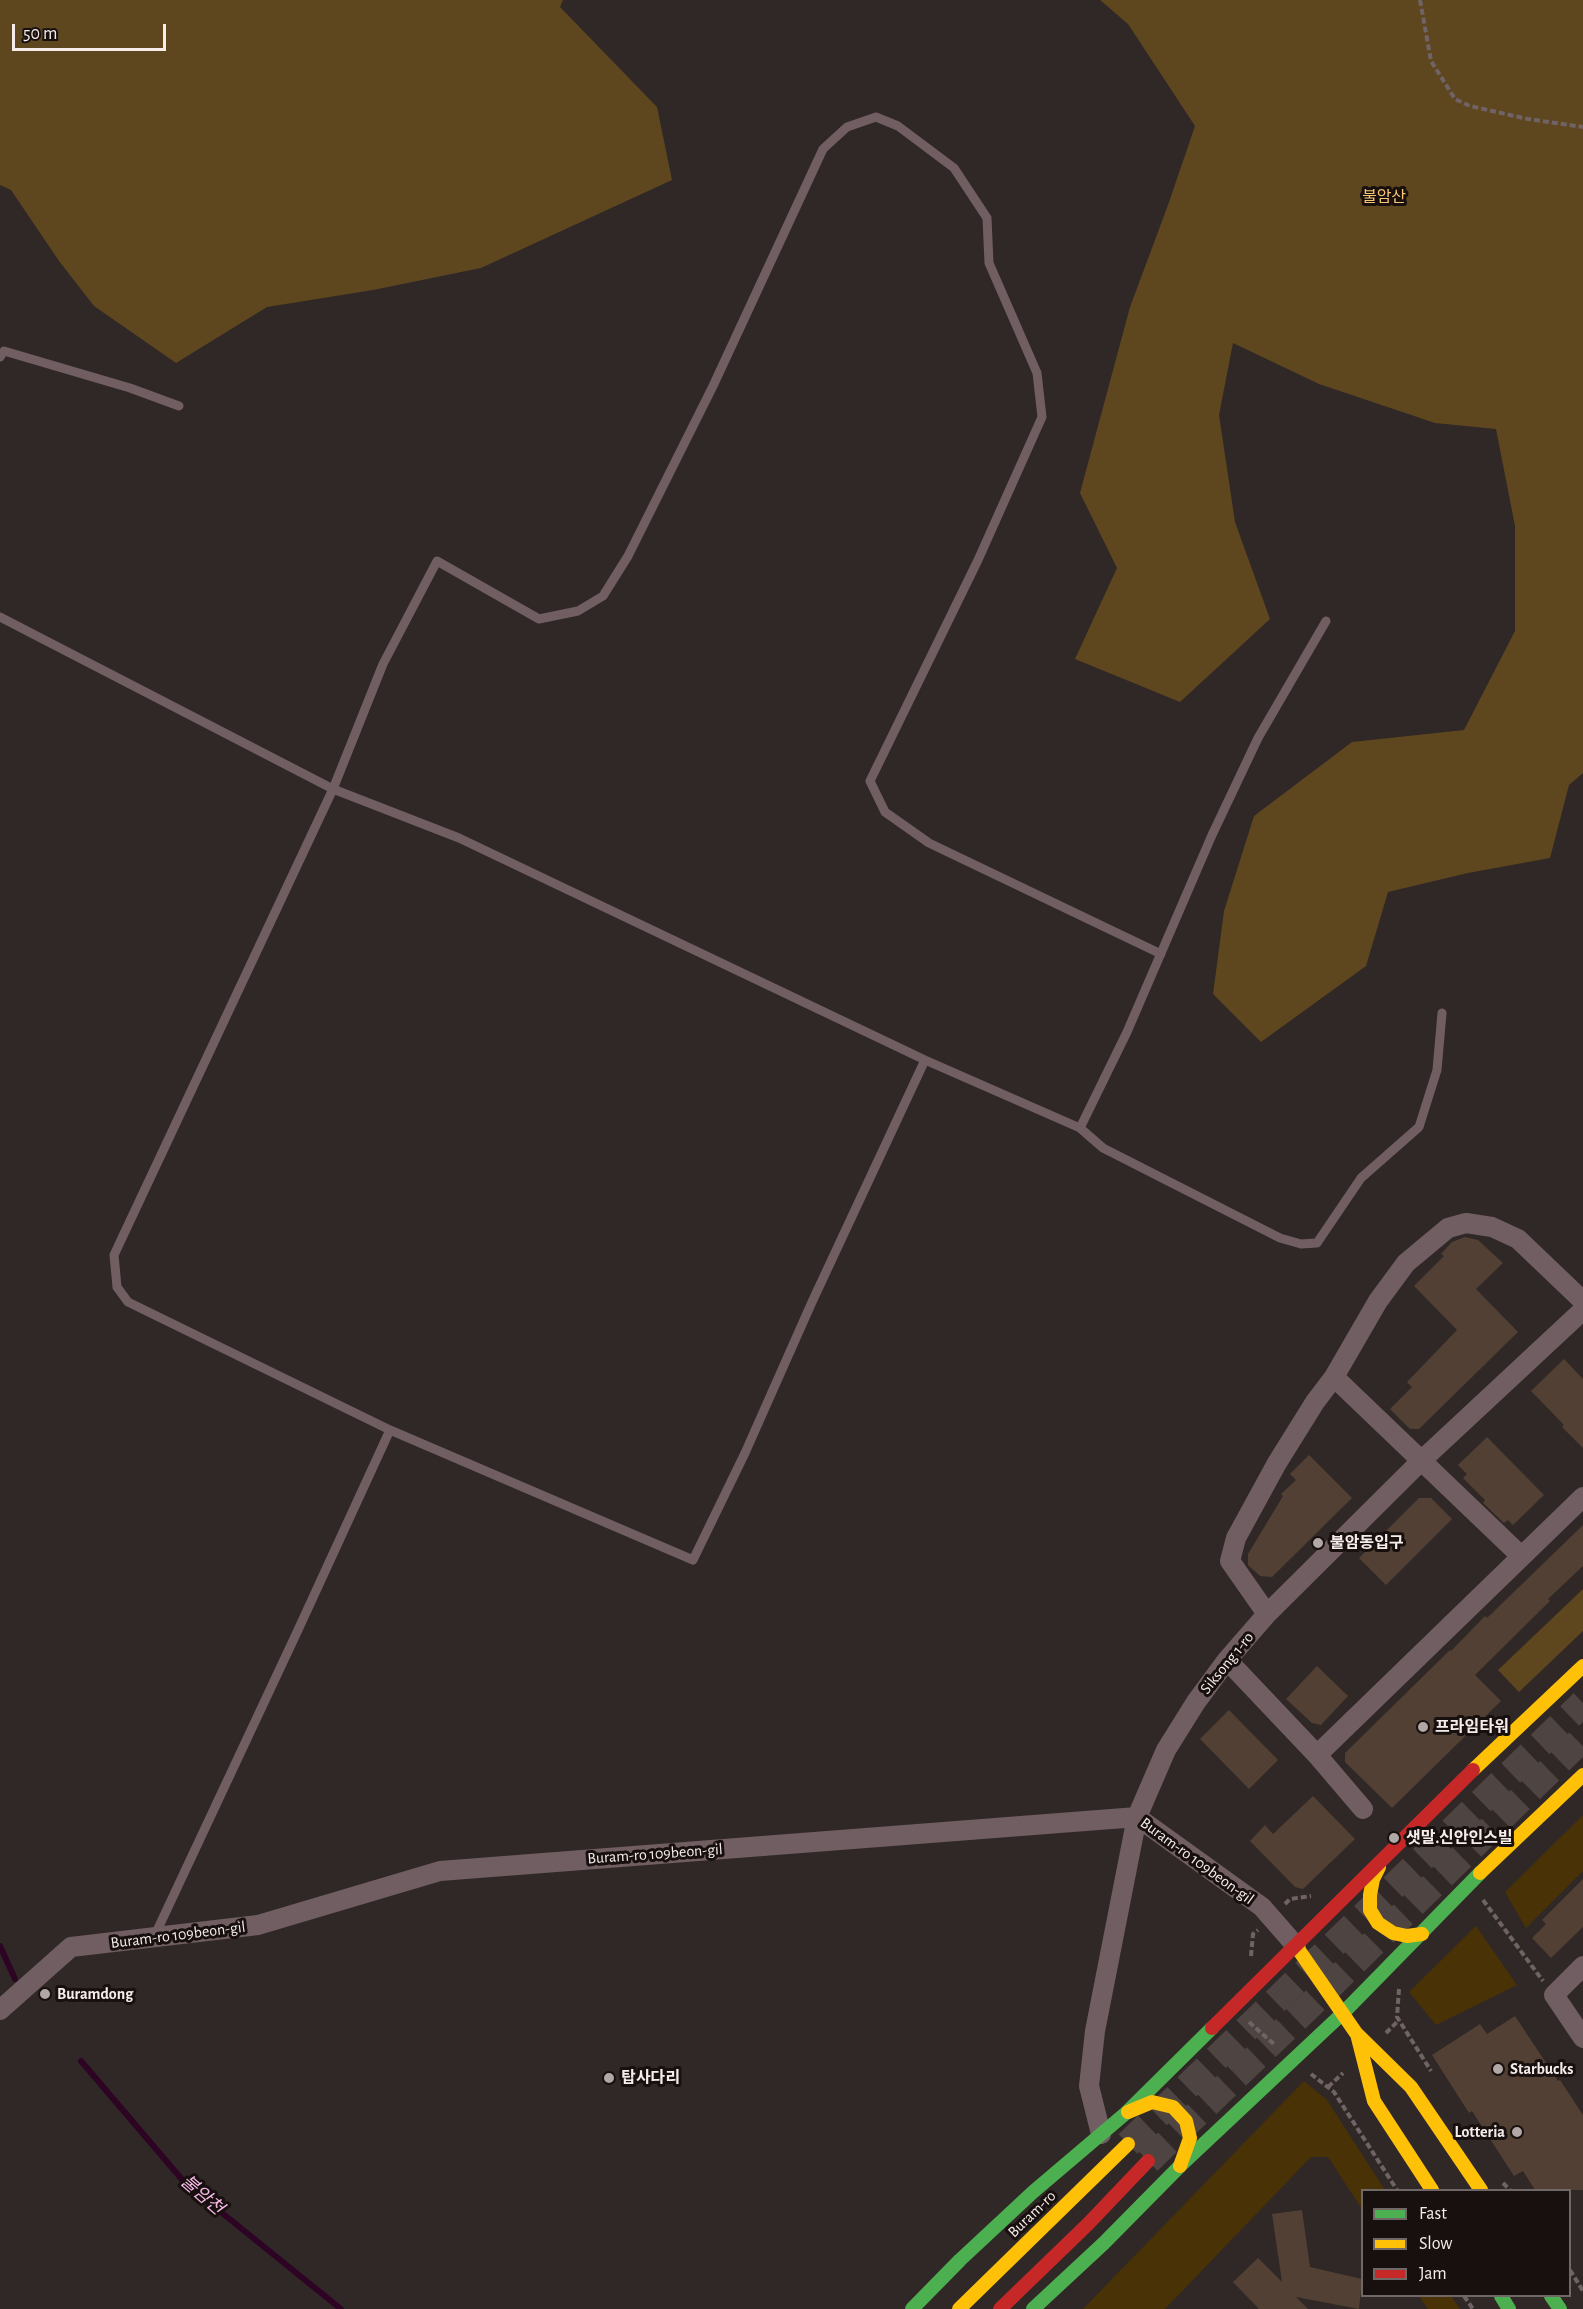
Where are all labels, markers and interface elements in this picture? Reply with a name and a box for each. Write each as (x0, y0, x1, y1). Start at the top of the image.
scale bar (15, 12, 170, 50)
text: 50 m (23, 25, 57, 43)
park label: 불암산 (1362, 187, 1406, 207)
place label: 불암동입구 (1330, 1533, 1404, 1553)
marker: 불암동입구 (1311, 1536, 1325, 1550)
street label: Siksong 1-ro (1196, 1628, 1258, 1698)
place label: 프라임타워 (1435, 1717, 1509, 1737)
marker: 프라임타워 (1416, 1720, 1430, 1734)
street label: Buram-ro 109beon-gil (1136, 1813, 1258, 1909)
place label: 샛말.신안인스빌 (1406, 1828, 1513, 1848)
marker: 샛말.신안인스빌 (1387, 1831, 1401, 1845)
street label: Buram-ro 109beon-gil (587, 1840, 723, 1868)
street label: Buram-ro 109beon-gil (109, 1917, 247, 1953)
place label: Buramdong (57, 1984, 133, 2004)
marker: Buramdong (38, 1987, 52, 2001)
place label: Starbucks (1510, 2059, 1573, 2079)
marker: Starbucks (1491, 2062, 1505, 2076)
place label: 탑사다리 (621, 2068, 680, 2088)
marker: 탑사다리 (602, 2071, 616, 2085)
place label: Lotteria (1455, 2122, 1505, 2142)
marker: Lotteria (1510, 2125, 1524, 2139)
water label: 불암천 (176, 2171, 228, 2219)
street label: Buram-ro (1004, 2186, 1060, 2242)
legend (1361, 2189, 1571, 2297)
text: Fast (1419, 2205, 1447, 2223)
text: Slow (1419, 2235, 1452, 2253)
text: Jam (1419, 2265, 1447, 2283)

